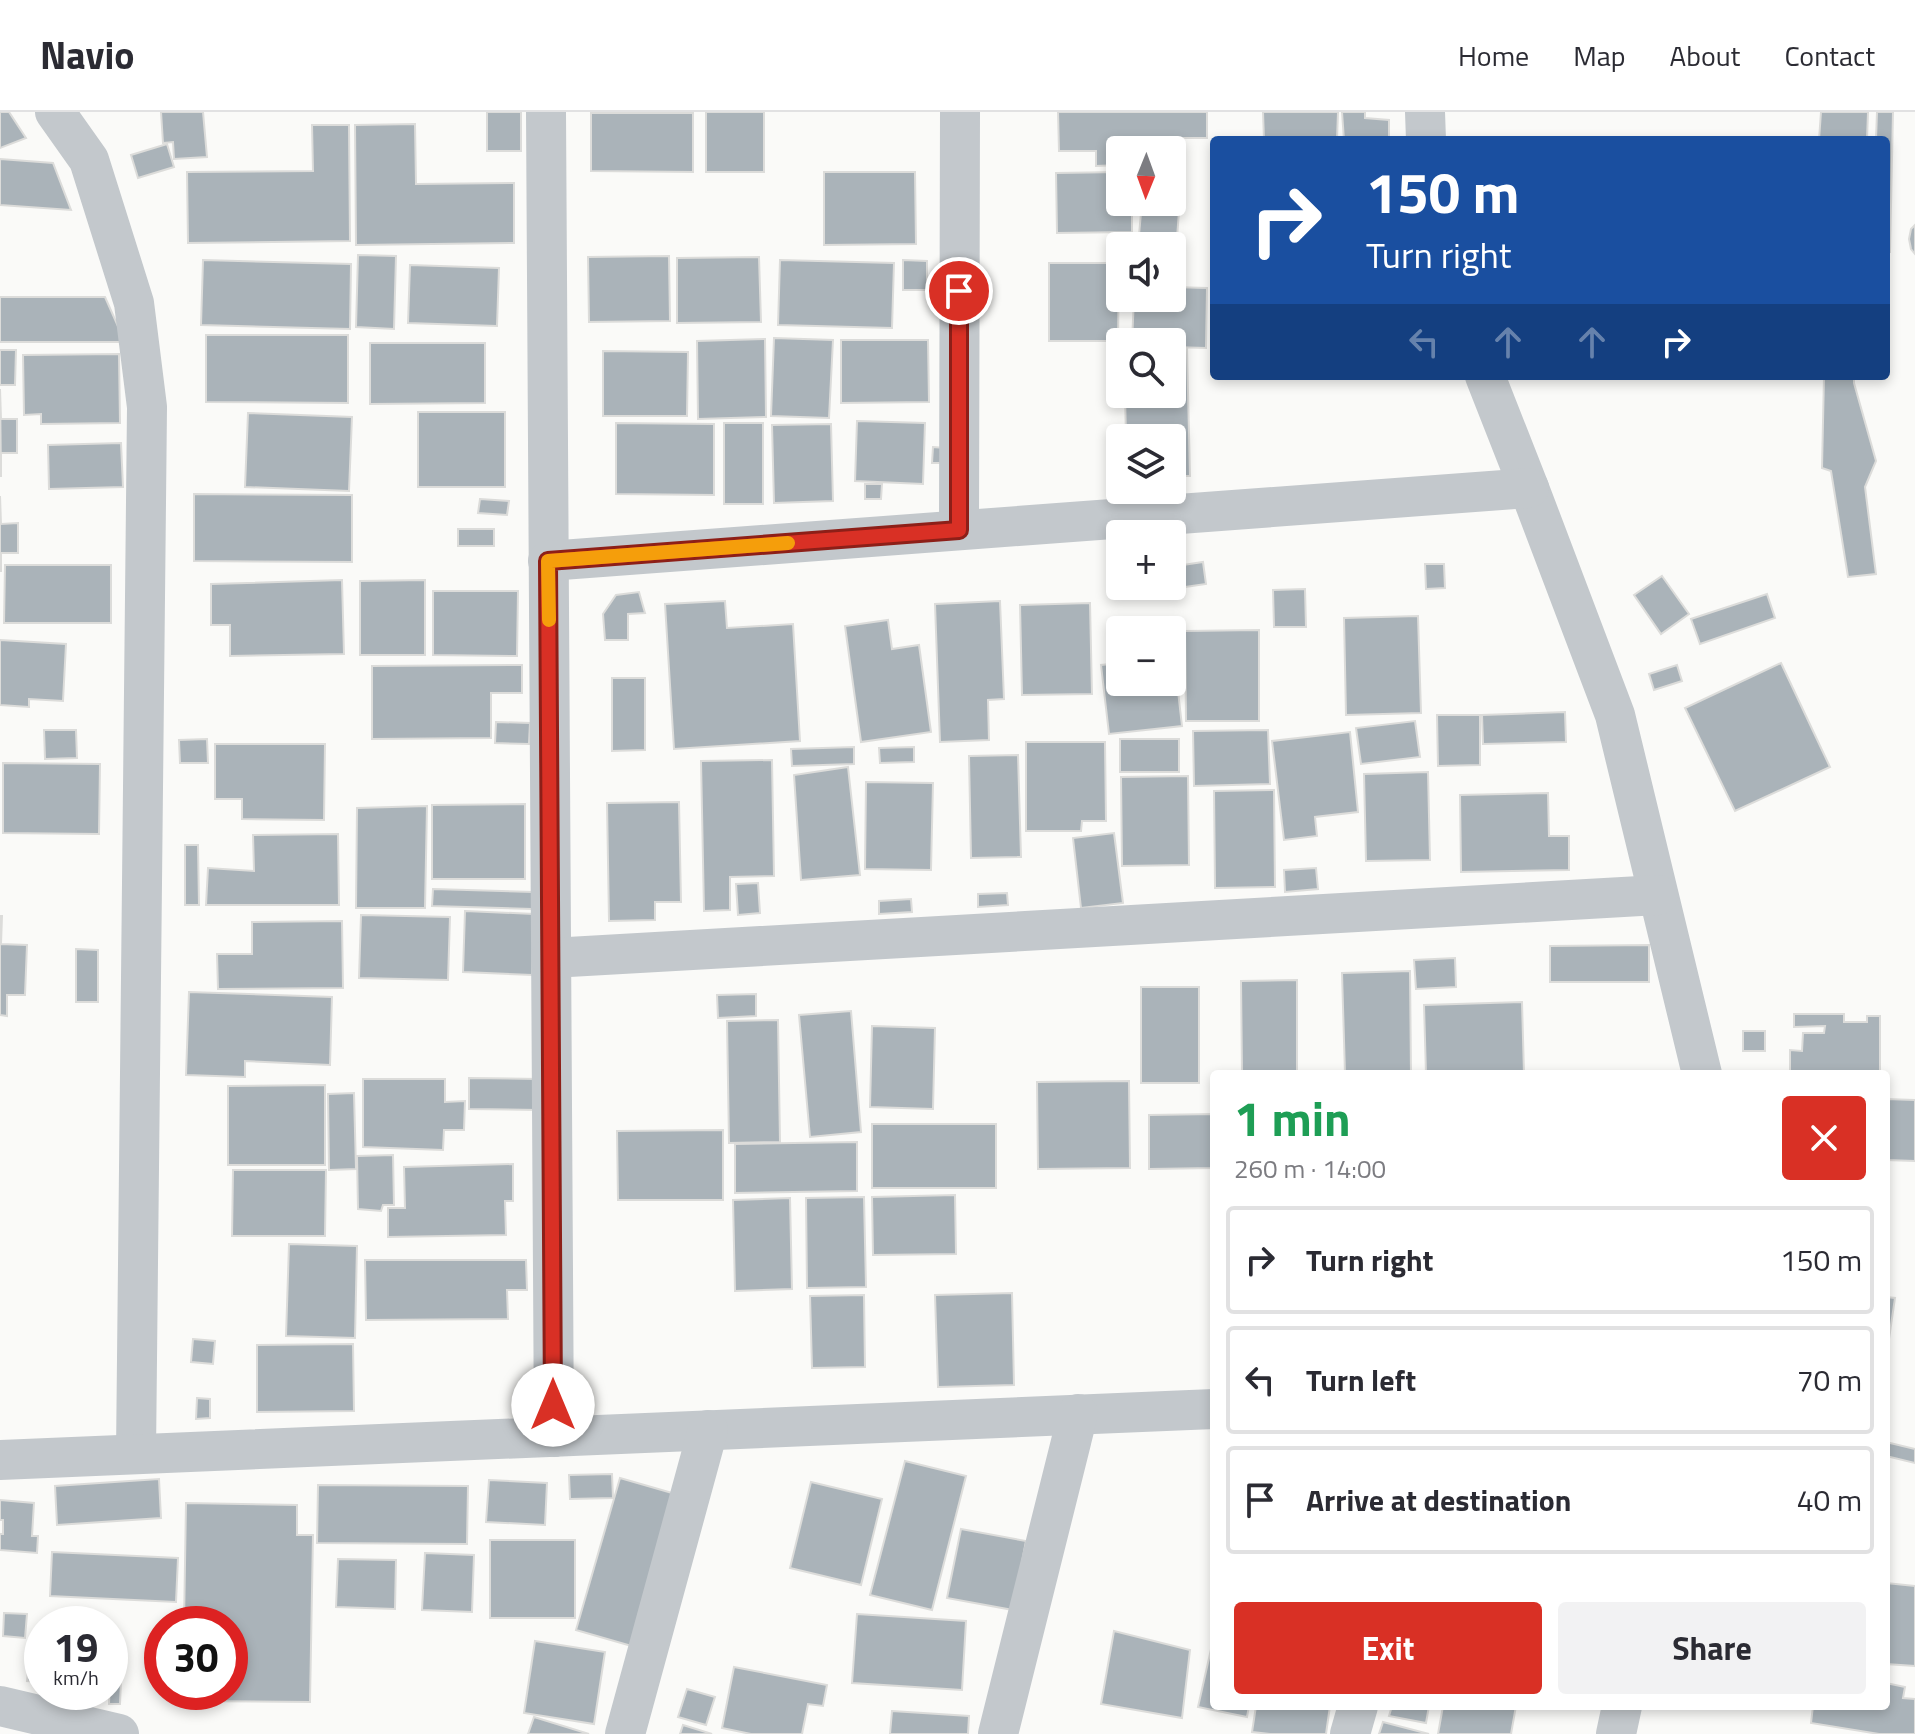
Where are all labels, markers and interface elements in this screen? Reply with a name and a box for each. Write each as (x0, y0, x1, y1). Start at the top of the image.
text: Navio (40, 26, 134, 84)
text: Home (1458, 34, 1529, 77)
text: Map (1573, 34, 1626, 77)
text: About (1670, 34, 1740, 77)
text: Contact (1784, 34, 1875, 77)
north arrow (1106, 136, 1186, 216)
map controls (1106, 136, 1186, 696)
text: 150 m (1366, 150, 1519, 235)
icon: right (1234, 168, 1338, 272)
text: Turn right (1366, 227, 1511, 282)
button: sound (1106, 232, 1186, 312)
pin (925, 257, 993, 325)
icon: arrive (937, 269, 981, 313)
icon: left (1402, 320, 1446, 364)
icon: ahead (1486, 320, 1530, 364)
icon: ahead (1570, 320, 1614, 364)
icon: right (1654, 320, 1698, 364)
button: search (1106, 328, 1186, 408)
button: layers (1106, 424, 1186, 504)
button: + (1106, 520, 1186, 600)
button: − (1106, 616, 1186, 696)
text: 1 min (1234, 1082, 1351, 1155)
button: close (1782, 1096, 1866, 1180)
text: 260 m · 14:00 (1234, 1149, 1386, 1188)
text: Turn right (1306, 1237, 1434, 1283)
text: 150 m (1780, 1237, 1862, 1283)
icon: right (1238, 1238, 1282, 1282)
text: Turn left (1306, 1357, 1416, 1403)
text: 70 m (1797, 1357, 1862, 1403)
icon: left (1238, 1358, 1282, 1402)
position arrow (511, 1363, 595, 1447)
text: Arrive at destination (1306, 1477, 1571, 1523)
text: 40 m (1797, 1477, 1862, 1523)
icon: arrive (1238, 1478, 1282, 1522)
button: Exit (1234, 1602, 1542, 1694)
button: Share (1558, 1602, 1866, 1694)
speed limit sign: 30 (144, 1606, 248, 1710)
text: 19 (54, 1617, 98, 1678)
text: km/h (53, 1662, 99, 1693)

